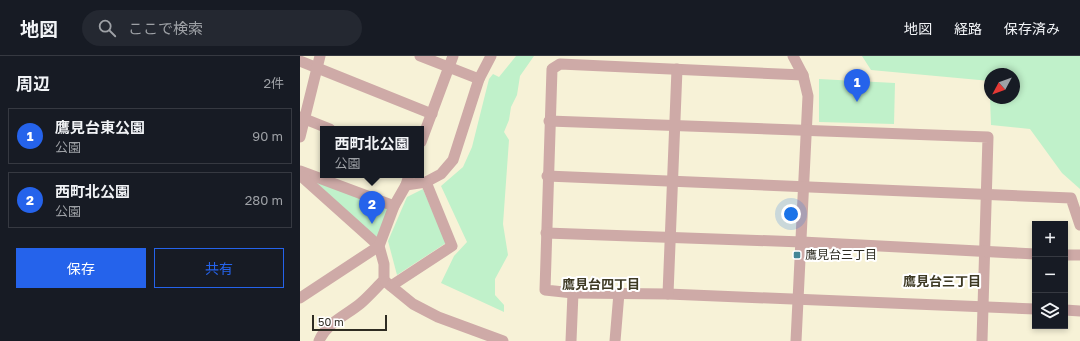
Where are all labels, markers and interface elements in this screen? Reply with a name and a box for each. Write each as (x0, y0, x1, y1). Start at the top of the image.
search box (82, 10, 362, 46)
text: 地図 (20, 17, 58, 40)
icon: search (96, 17, 118, 39)
text: ここで検索 (128, 19, 203, 37)
text: 地図 (904, 20, 932, 37)
text: 経路 (954, 20, 982, 37)
text: 保存済み (1004, 20, 1060, 37)
north arrow (984, 68, 1020, 104)
pin: 1 (844, 69, 870, 102)
text: 周辺 (16, 73, 50, 94)
text: 2件 (263, 75, 284, 91)
text: 鷹見台東公園 (55, 118, 145, 136)
popup (320, 126, 424, 178)
text: 1 (27, 128, 33, 144)
text: 90 m (252, 128, 283, 144)
text: 西町北公園 (334, 134, 410, 152)
text: 公園 (55, 139, 81, 155)
text: 公園 (334, 155, 361, 171)
text: 西町北公園 (55, 182, 130, 200)
pin: 2 (359, 191, 385, 224)
text: 2 (26, 192, 34, 208)
text: 280 m (245, 192, 283, 208)
text: 公園 (55, 203, 81, 219)
your location (781, 204, 801, 224)
map controls (1032, 221, 1068, 329)
button: + (1032, 221, 1068, 257)
place label: 鷹見台三丁目 (805, 247, 877, 262)
button: 保存 (16, 248, 146, 288)
button: 共有 (154, 248, 284, 288)
marker: 鷹見台三丁目 (792, 250, 802, 260)
button: − (1032, 257, 1068, 293)
district label: 鷹見台三丁目 (903, 273, 981, 289)
district label: 鷹見台四丁目 (562, 276, 640, 292)
button: layers (1032, 293, 1068, 329)
scale bar (312, 313, 387, 332)
text: 50 m (318, 315, 344, 328)

